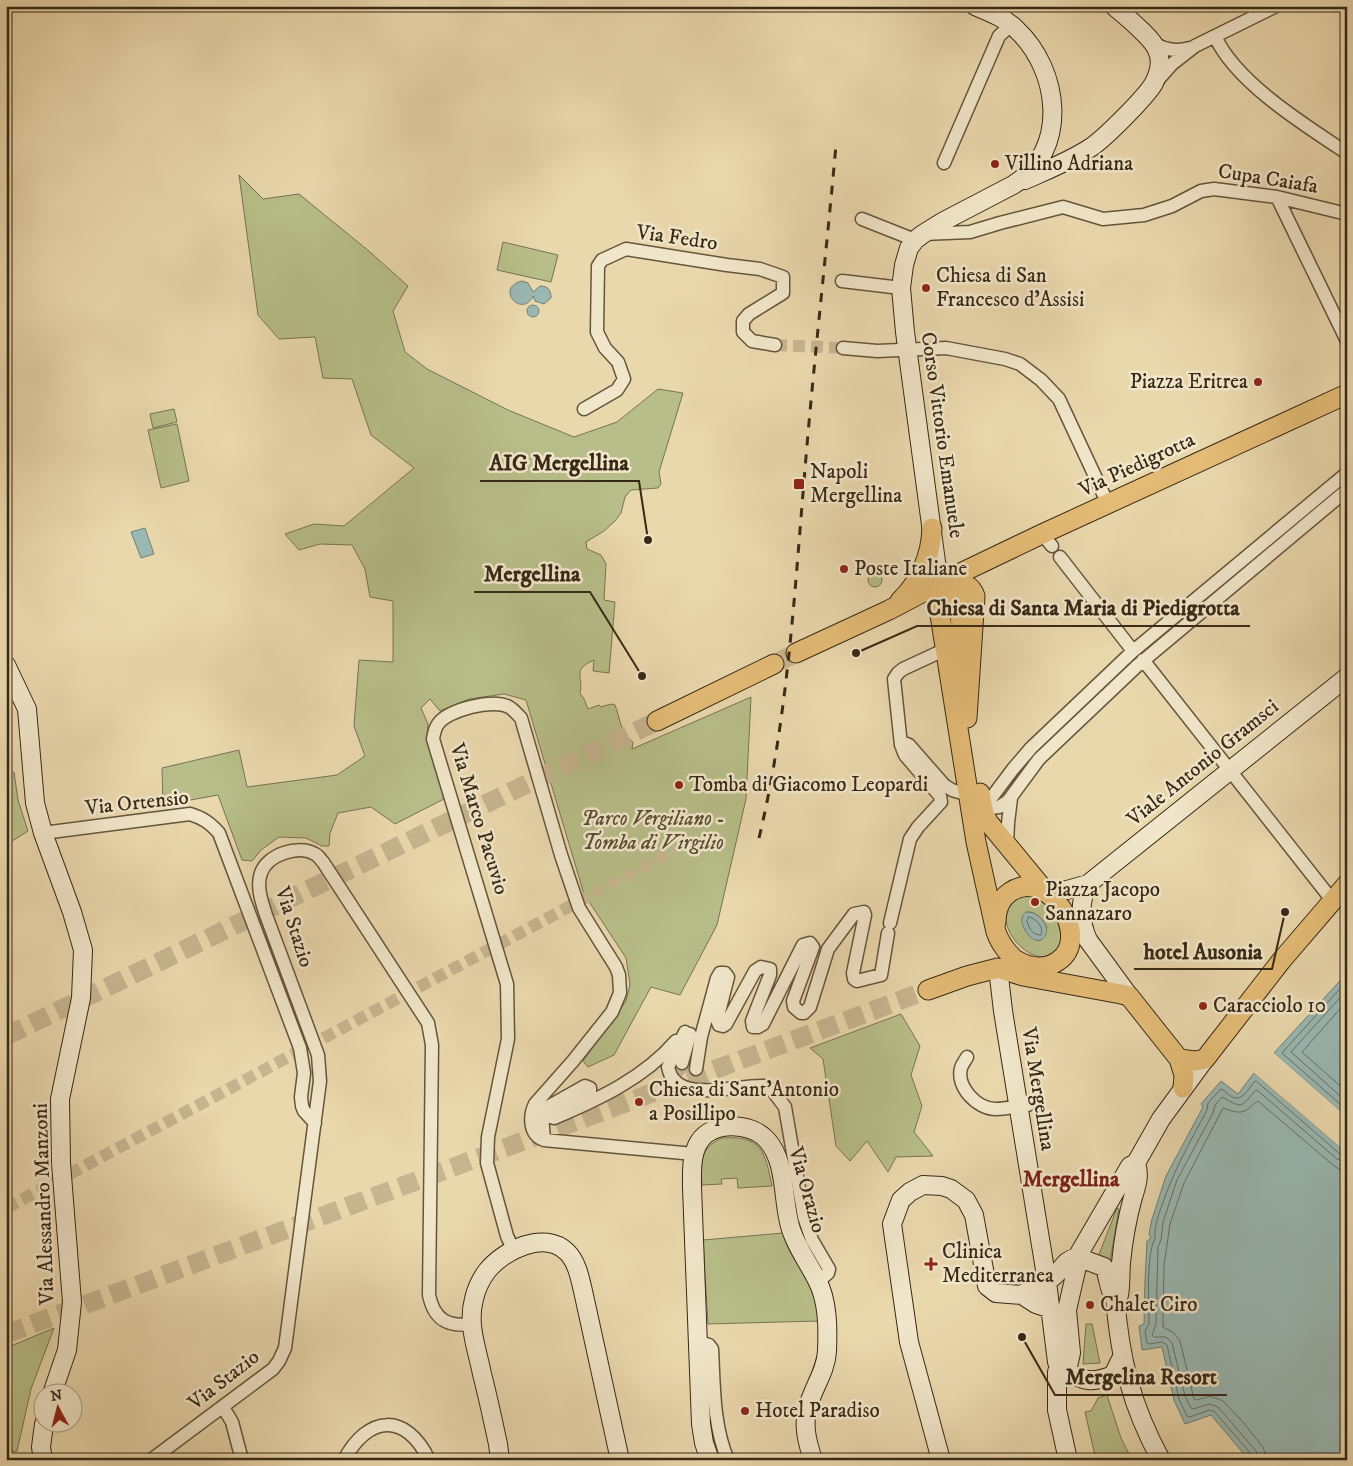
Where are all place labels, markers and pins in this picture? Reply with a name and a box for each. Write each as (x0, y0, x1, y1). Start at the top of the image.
place label: Villino Adriana (1004, 151, 1133, 177)
marker: Villino Adriana (989, 158, 1001, 170)
place label: Chiesa di San Francesco d'Assisi (936, 263, 1084, 313)
marker: Chiesa di San Francesco d'Assisi (920, 282, 932, 294)
place label: Piazza Eritrea (1130, 369, 1248, 395)
marker: Piazza Eritrea (1252, 376, 1264, 388)
callout: AIG Mergellina (480, 444, 639, 481)
place label: Napoli Mergellina (810, 459, 902, 509)
marker: Napoli Mergellina (792, 477, 806, 491)
callout: Mergellina (474, 555, 590, 592)
place label: Poste Italiane (854, 556, 967, 582)
marker: Poste Italiane (838, 563, 850, 575)
callout: Chiesa di Santa Maria di Piedigrotta (917, 589, 1250, 626)
place label: Tomba di Giacomo Leopardi (689, 772, 928, 798)
marker: Tomba di Giacomo Leopardi (673, 779, 685, 791)
place label: Piazza Jacopo Sannazaro (1045, 877, 1160, 927)
marker: Piazza Jacopo Sannazaro (1029, 896, 1041, 908)
callout: hotel Ausonia (1134, 932, 1272, 969)
place label: Caracciolo 10 (1213, 993, 1326, 1019)
marker: Caracciolo 10 (1197, 1000, 1209, 1012)
place label: Chiesa di Sant'Antonio a Posillipo (649, 1077, 839, 1127)
marker: Chiesa di Sant'Antonio a Posillipo (633, 1096, 645, 1108)
place label: Clinica Mediterranea (942, 1239, 1054, 1289)
marker: Clinica Mediterranea (924, 1257, 938, 1271)
place label: Chalet Ciro (1100, 1292, 1197, 1318)
marker: Chalet Ciro (1084, 1299, 1096, 1311)
callout: Mergelina Resort (1055, 1358, 1227, 1395)
place label: Hotel Paradiso (755, 1398, 880, 1424)
marker: Hotel Paradiso (739, 1405, 751, 1417)

